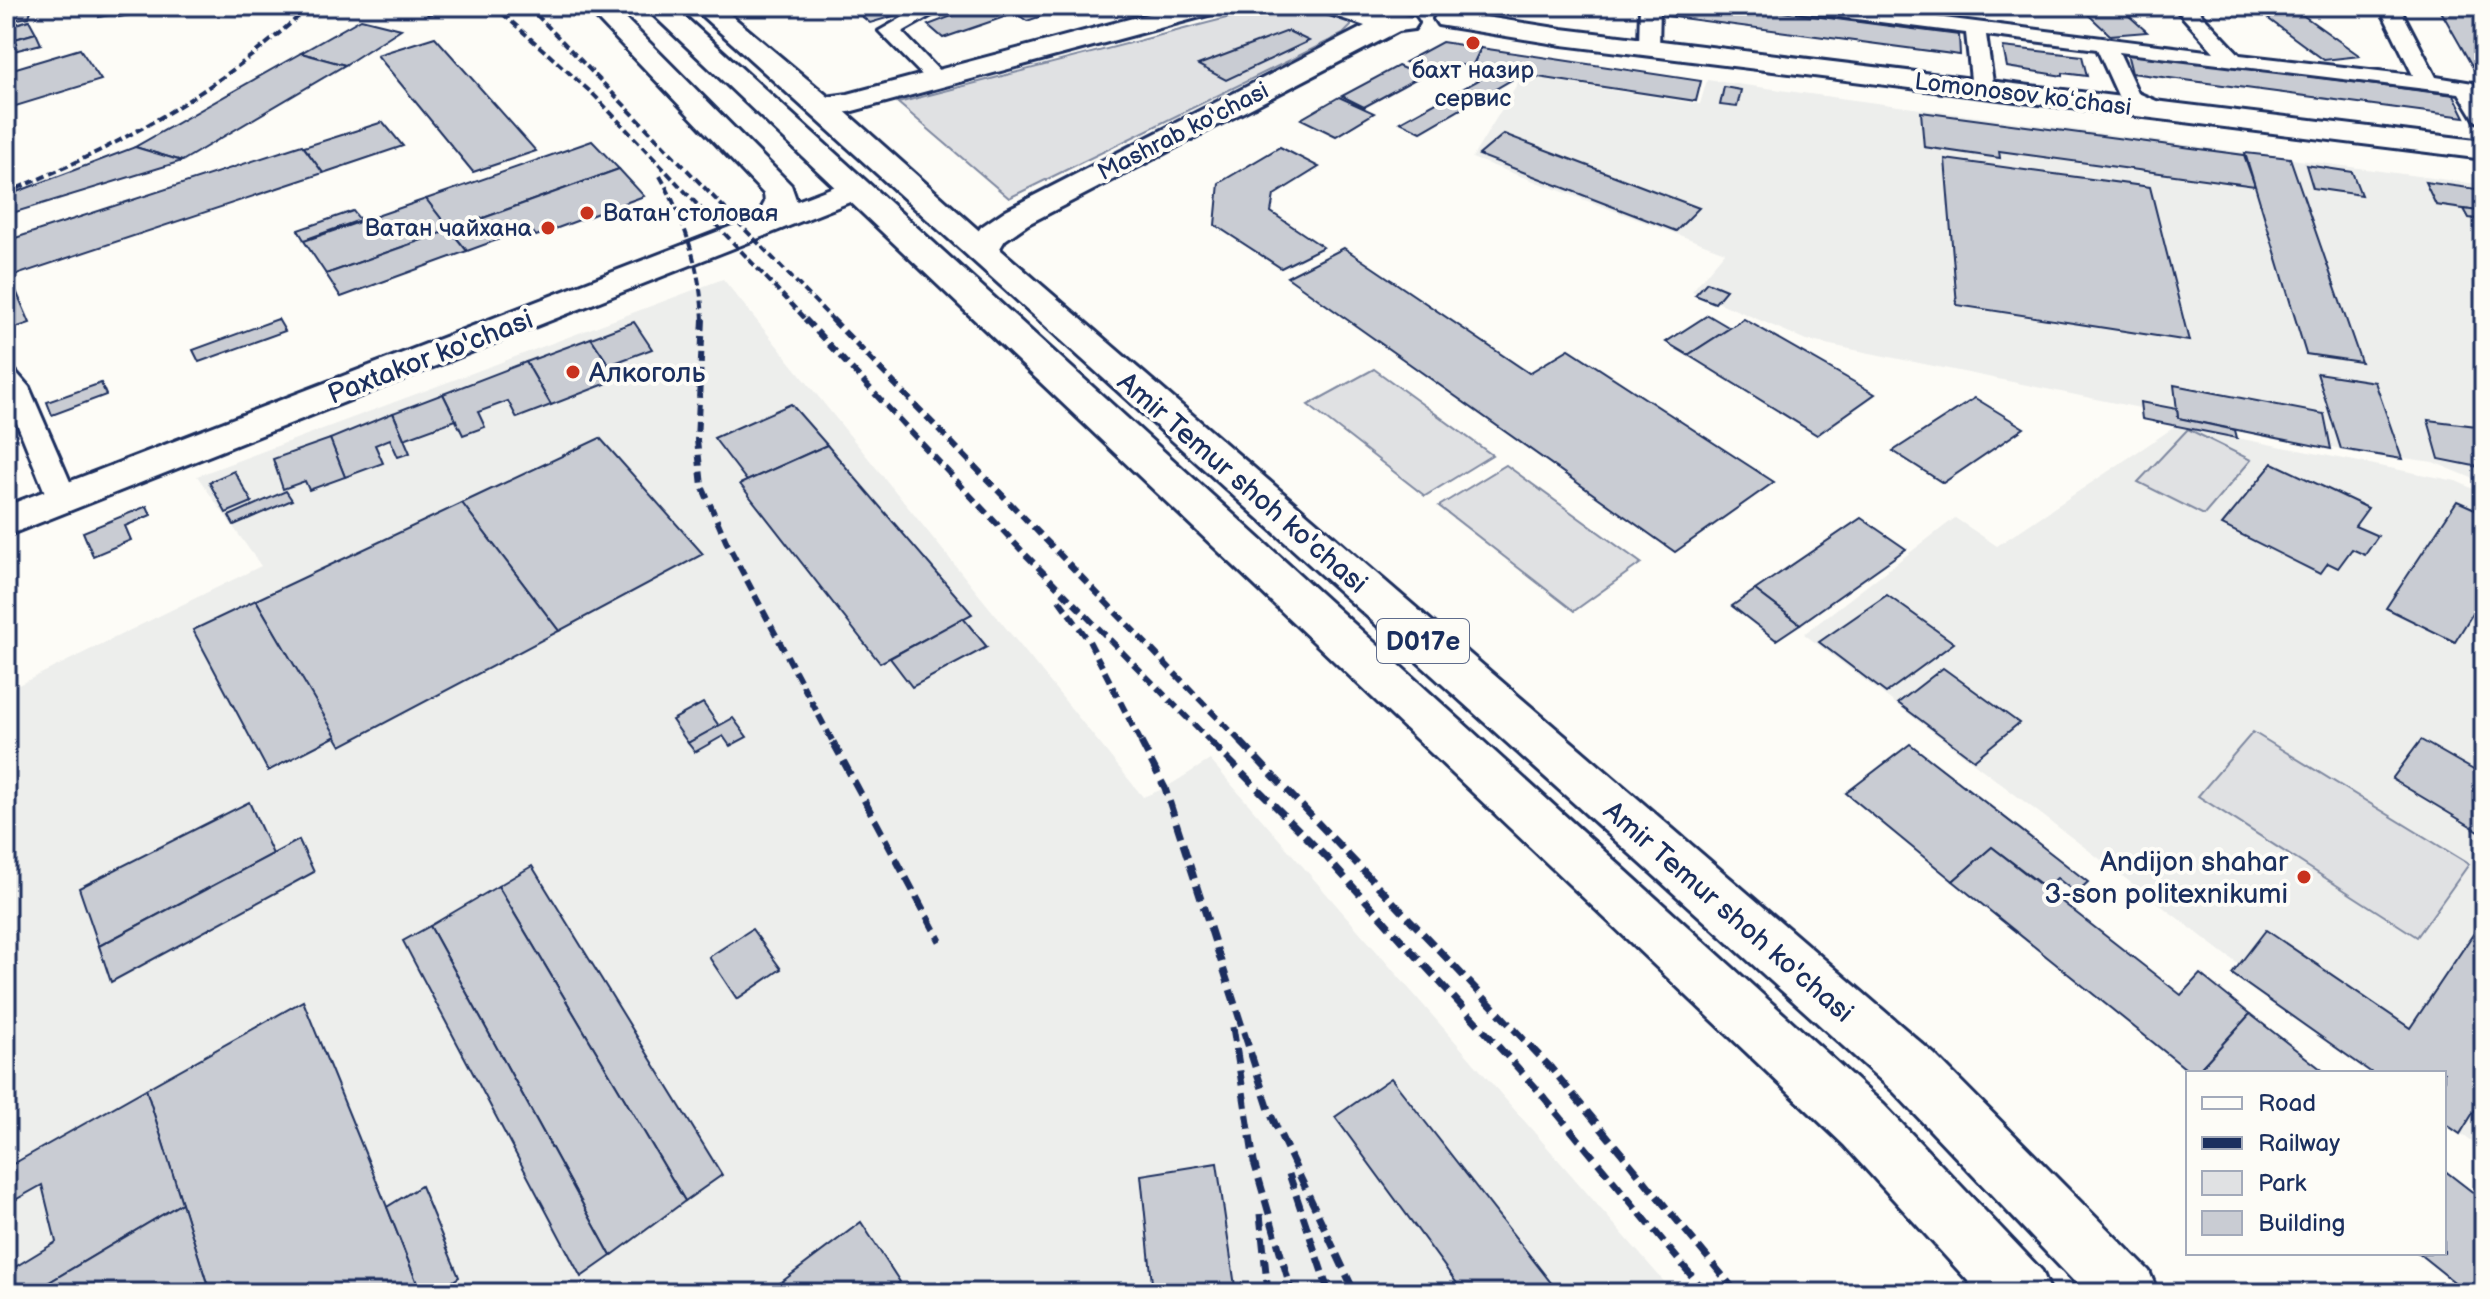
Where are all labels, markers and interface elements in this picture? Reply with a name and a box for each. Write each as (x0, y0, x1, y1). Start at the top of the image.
marker: бахт назир сервис (1464, 34, 1482, 52)
place label: бахт назир сервис (1412, 56, 1534, 113)
street label: Lomonosov koʻchasi (1913, 67, 2133, 122)
street label: Mashrab ko'chasi (1093, 76, 1274, 187)
place label: Ватан столовая (603, 199, 778, 228)
marker: Ватан столовая (578, 204, 596, 222)
place label: Ватан чайхана (365, 214, 532, 243)
marker: Ватан чайхана (539, 219, 557, 237)
street label: Paxtakor ko'chasi (323, 303, 538, 412)
place label: Алкоголь (588, 357, 705, 390)
marker: Алкоголь (564, 363, 582, 381)
street label: Amir Temur shoh ko'chasi (1110, 366, 1374, 601)
road number: D017e (1377, 619, 1469, 663)
street label: Amir Temur shoh ko'chasi (1596, 795, 1860, 1030)
place label: Andijon shahar 3-son politexnikumi (2044, 846, 2289, 911)
marker: Andijon shahar 3-son politexnikumi (2295, 868, 2313, 886)
legend (2186, 1071, 2446, 1255)
text: Road (2258, 1089, 2316, 1118)
text: Railway (2258, 1129, 2340, 1158)
text: Park (2258, 1169, 2306, 1198)
text: Building (2258, 1209, 2345, 1238)

